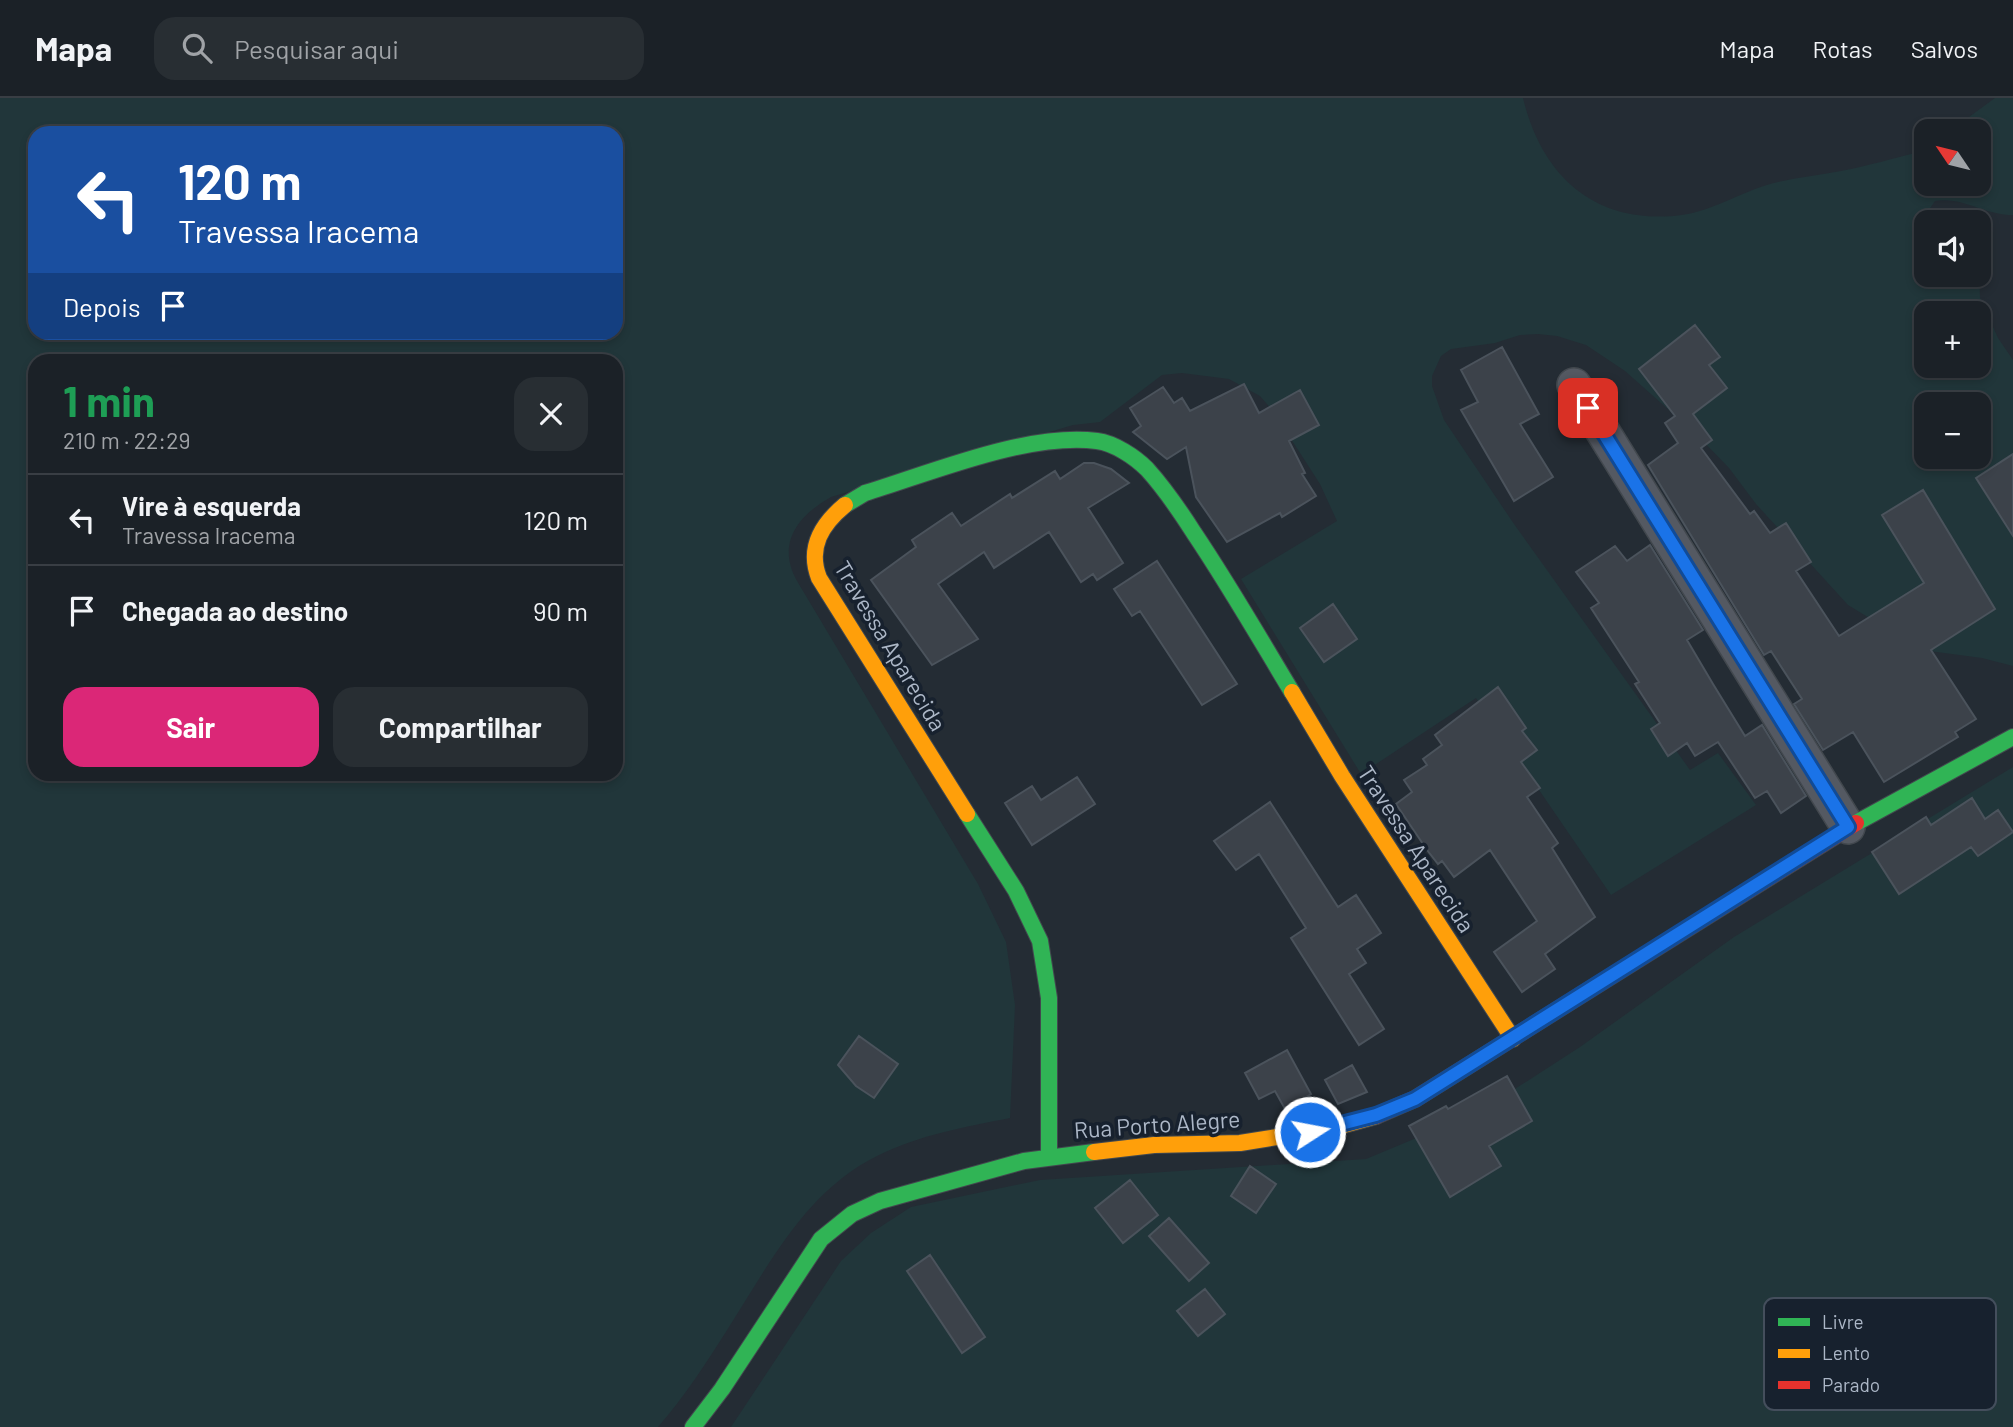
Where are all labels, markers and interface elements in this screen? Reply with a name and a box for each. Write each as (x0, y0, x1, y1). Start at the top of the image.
search box (154, 17, 644, 80)
text: Mapa (35, 28, 112, 68)
icon: search (178, 29, 216, 67)
text: Pesquisar aqui (234, 33, 399, 64)
text: Mapa (1720, 34, 1775, 63)
text: Rotas (1813, 34, 1873, 63)
text: Salvos (1911, 34, 1978, 63)
north arrow (1914, 119, 1992, 196)
map controls (1914, 119, 1991, 469)
text: 120 m (178, 151, 301, 210)
icon: left (63, 154, 154, 245)
button: sound (1914, 210, 1991, 287)
text: Travessa Iracema (178, 211, 419, 249)
icon: arrive (154, 287, 192, 325)
text: Depois (63, 291, 140, 322)
button: + (1914, 301, 1991, 378)
text: 1 min (63, 375, 155, 425)
button: close (514, 377, 588, 451)
pin (1558, 378, 1618, 438)
icon: arrive (1569, 389, 1607, 427)
button: − (1914, 392, 1991, 469)
text: 210 m · 22:29 (63, 426, 190, 454)
text: Vire à esquerda (122, 490, 301, 521)
icon: left (63, 501, 101, 539)
text: 120 m (524, 504, 588, 535)
text: Travessa Iracema (122, 521, 296, 549)
street label: Travessa Aparecida (829, 555, 953, 736)
icon: arrive (63, 592, 101, 630)
text: Chegada ao destino (122, 595, 348, 626)
text: 90 m (533, 595, 588, 626)
button: Sair (63, 687, 319, 767)
button: Compartilhar (333, 687, 588, 767)
street label: Travessa Aparecida (1352, 760, 1481, 937)
position arrow (1273, 1095, 1347, 1169)
street label: Rua Porto Alegre (1073, 1104, 1241, 1144)
legend (1764, 1298, 1996, 1410)
text: Livre (1822, 1310, 1864, 1333)
text: Lento (1822, 1341, 1870, 1364)
text: Parado (1822, 1373, 1880, 1396)

